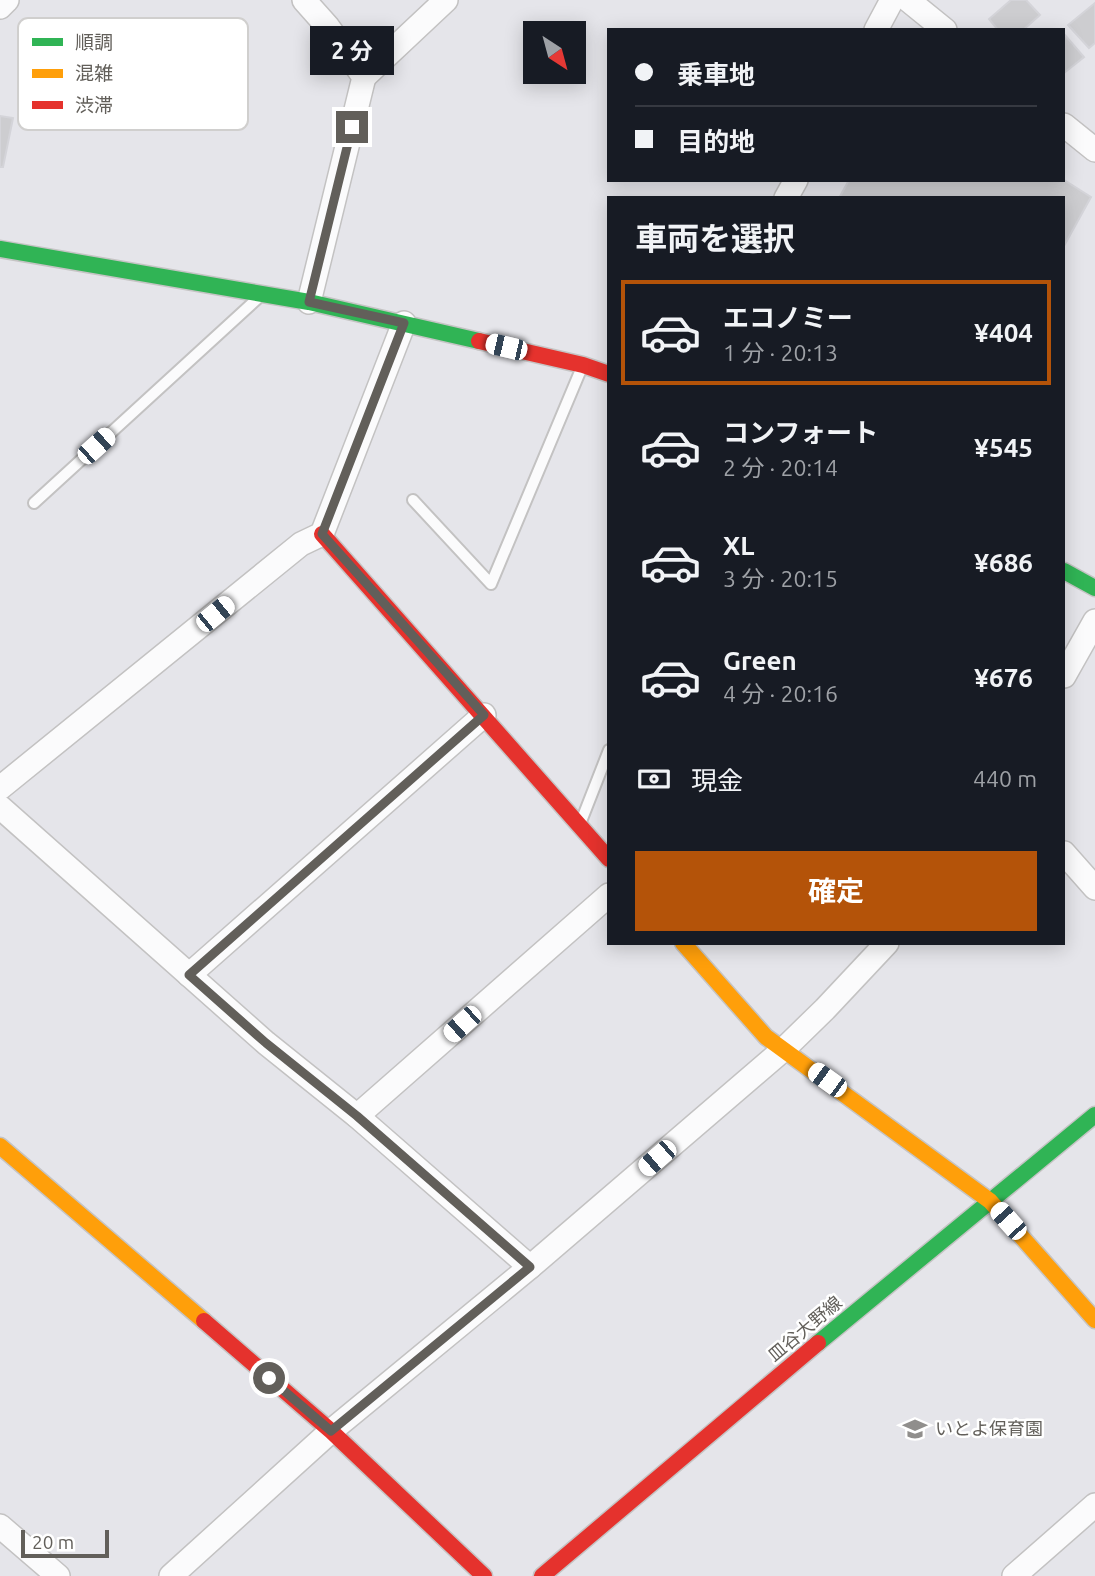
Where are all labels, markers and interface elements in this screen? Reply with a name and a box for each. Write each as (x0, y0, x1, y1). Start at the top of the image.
legend (18, 18, 248, 130)
north arrow (523, 21, 586, 84)
map controls (523, 21, 586, 84)
callout: 2 分 (310, 25, 394, 74)
text: 順調 (75, 31, 113, 53)
text: 2 分 (331, 38, 373, 63)
text: 乗車地 (677, 60, 755, 89)
text: 混雑 (75, 62, 113, 84)
text: 渋滞 (75, 94, 113, 116)
route end (336, 111, 368, 143)
text: 目的地 (677, 127, 755, 156)
text: 車両を選択 (635, 220, 795, 256)
icon: car (639, 301, 702, 364)
text: エコノミー (723, 303, 853, 332)
text: ¥404 (974, 318, 1033, 347)
car (484, 332, 529, 362)
text: 1 分 · 20:13 (723, 340, 838, 365)
icon: car (639, 416, 702, 479)
text: コンフォート (723, 418, 878, 447)
car (74, 424, 119, 468)
text: ¥545 (974, 433, 1033, 462)
text: 2 分 · 20:14 (723, 455, 838, 480)
icon: car (639, 531, 702, 594)
text: XL (723, 531, 754, 560)
text: ¥686 (974, 548, 1033, 577)
text: 3 分 · 20:15 (723, 566, 838, 591)
car (193, 593, 238, 635)
icon: car (639, 646, 702, 709)
text: Green (723, 646, 797, 675)
text: ¥676 (974, 663, 1033, 692)
text: 4 分 · 20:16 (723, 681, 838, 706)
icon: cash (635, 760, 673, 798)
text: 現金 (691, 766, 743, 795)
text: 440 m (973, 766, 1037, 791)
button: 確定 (635, 851, 1037, 931)
car (440, 1002, 485, 1046)
car (804, 1059, 851, 1101)
car (635, 1136, 680, 1180)
car (987, 1198, 1030, 1244)
street label: 皿谷大野線 (763, 1292, 845, 1365)
route start (253, 1362, 285, 1394)
school or university icon: いとよ保育園 (901, 1415, 929, 1443)
place label: いとよ保育園 (935, 1418, 1043, 1438)
scale bar (21, 1527, 108, 1559)
text: 20 m (32, 1531, 74, 1553)

